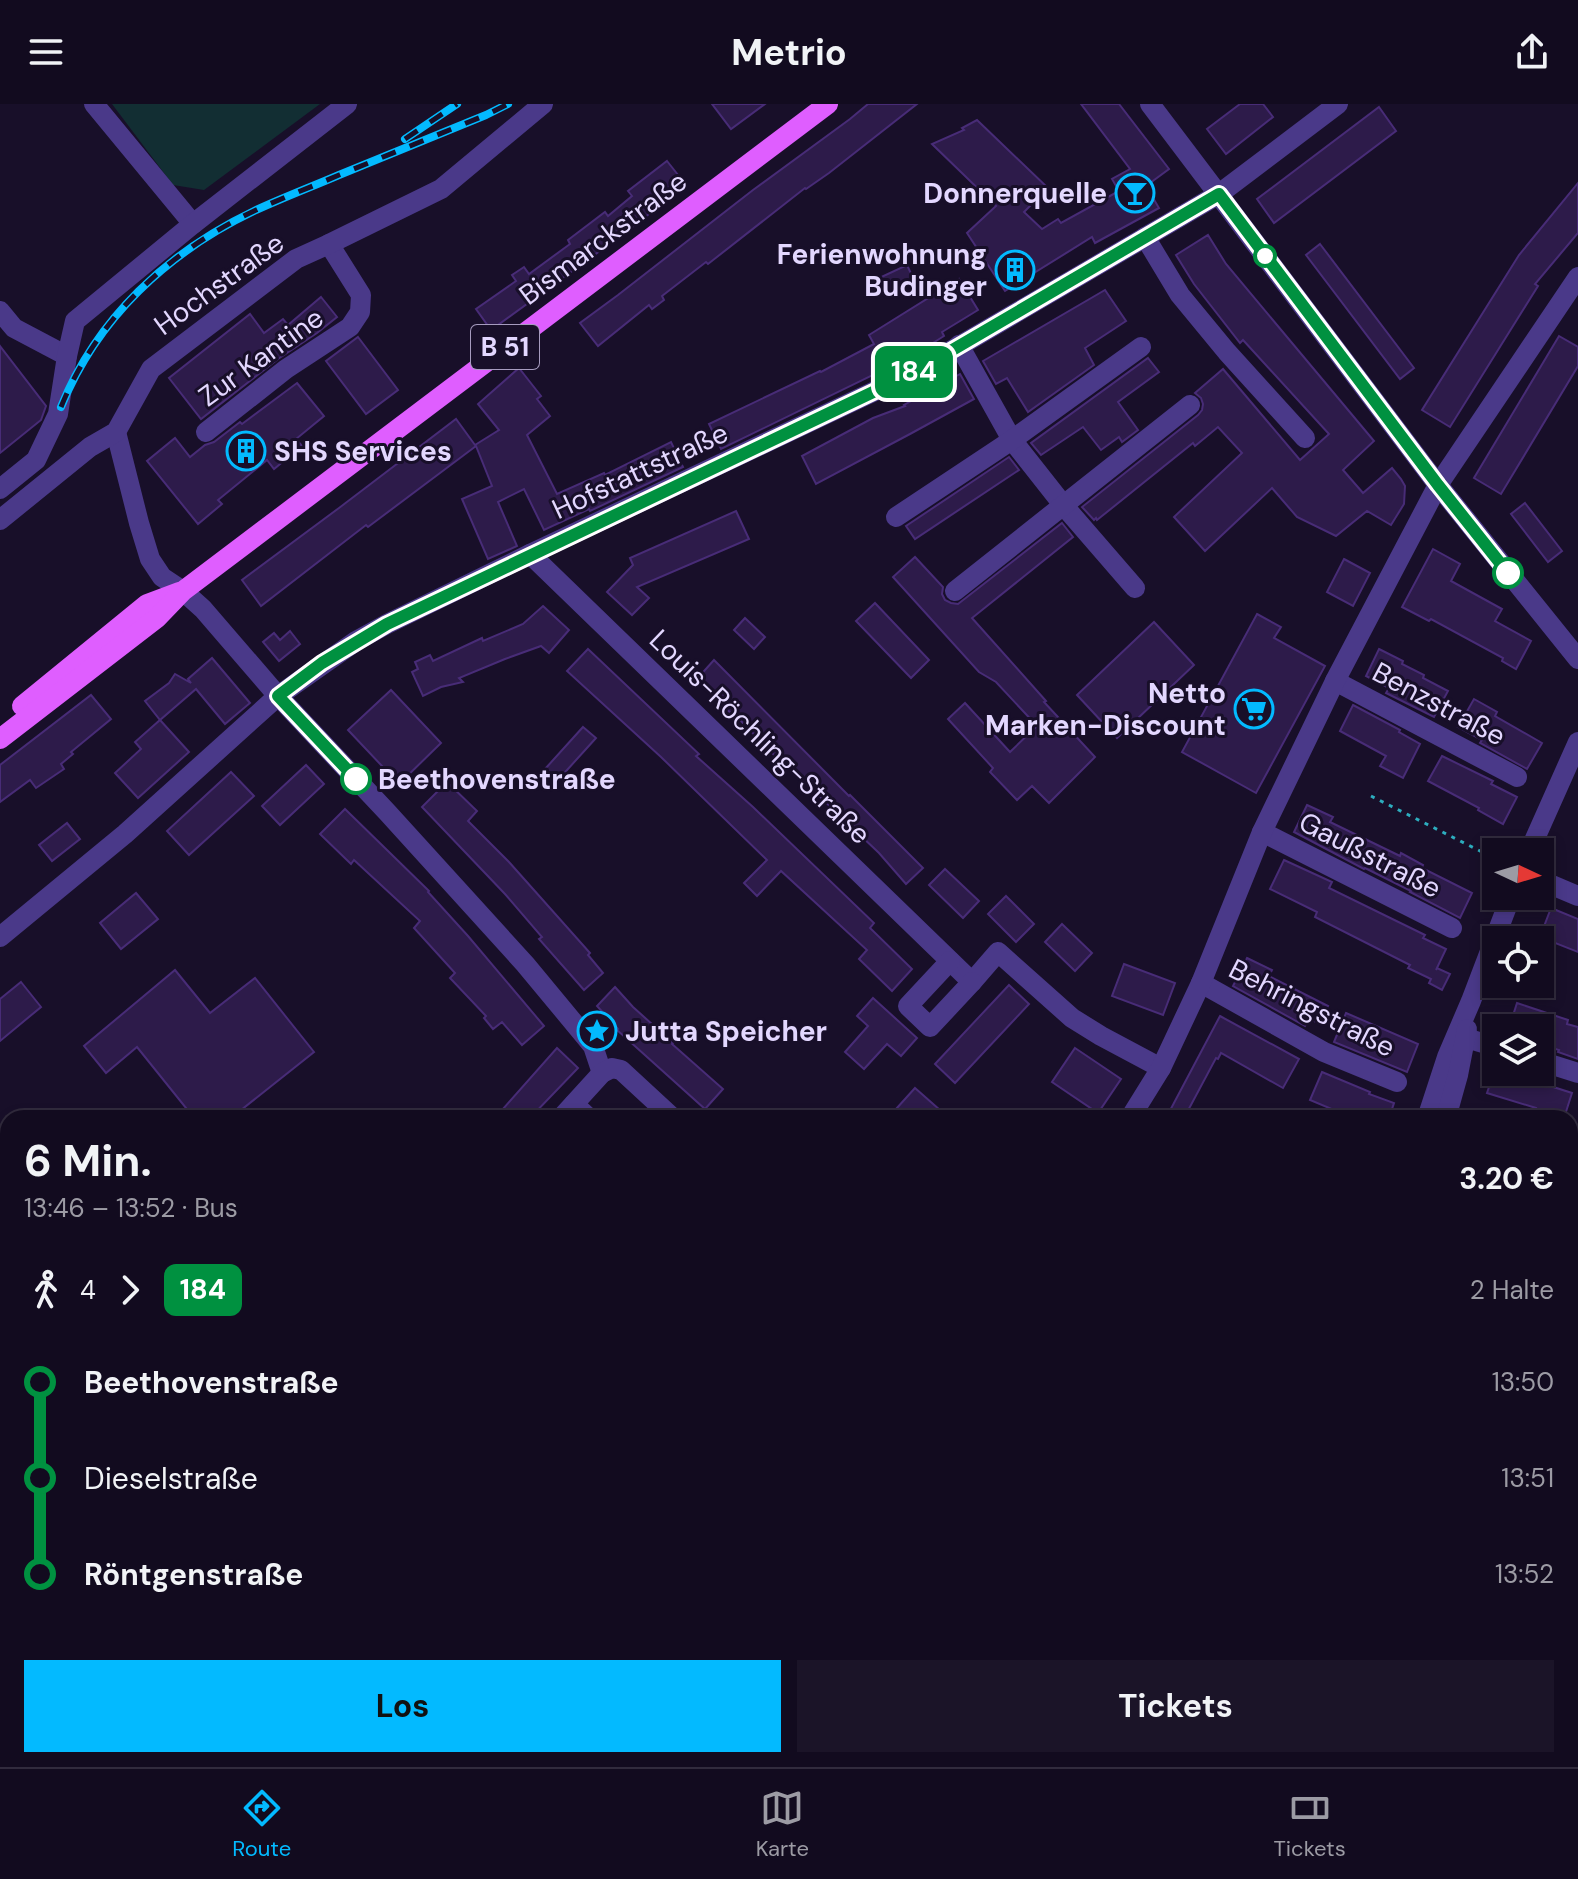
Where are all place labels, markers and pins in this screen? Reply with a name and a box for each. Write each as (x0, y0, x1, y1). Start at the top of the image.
bar icon: Donnerquelle (1114, 172, 1156, 214)
place label: Donnerquelle (923, 175, 1107, 212)
place label: Ferienwohnung Budinger (777, 236, 987, 305)
unlabelled marker (1254, 245, 1276, 267)
building icon: Ferienwohnung Budinger (994, 249, 1036, 291)
building icon: SHS Services (225, 430, 267, 472)
place label: SHS Services (274, 433, 452, 470)
unlabelled marker (1493, 558, 1523, 588)
place label: Netto Marken-Discount (985, 675, 1226, 744)
supermarket icon: Netto Marken-Discount (1233, 688, 1275, 730)
place label: Beethovenstraße (378, 761, 616, 798)
marker: Beethovenstraße (341, 764, 371, 794)
place icon: Jutta Speicher (576, 1010, 618, 1052)
place label: Jutta Speicher (625, 1013, 827, 1050)

